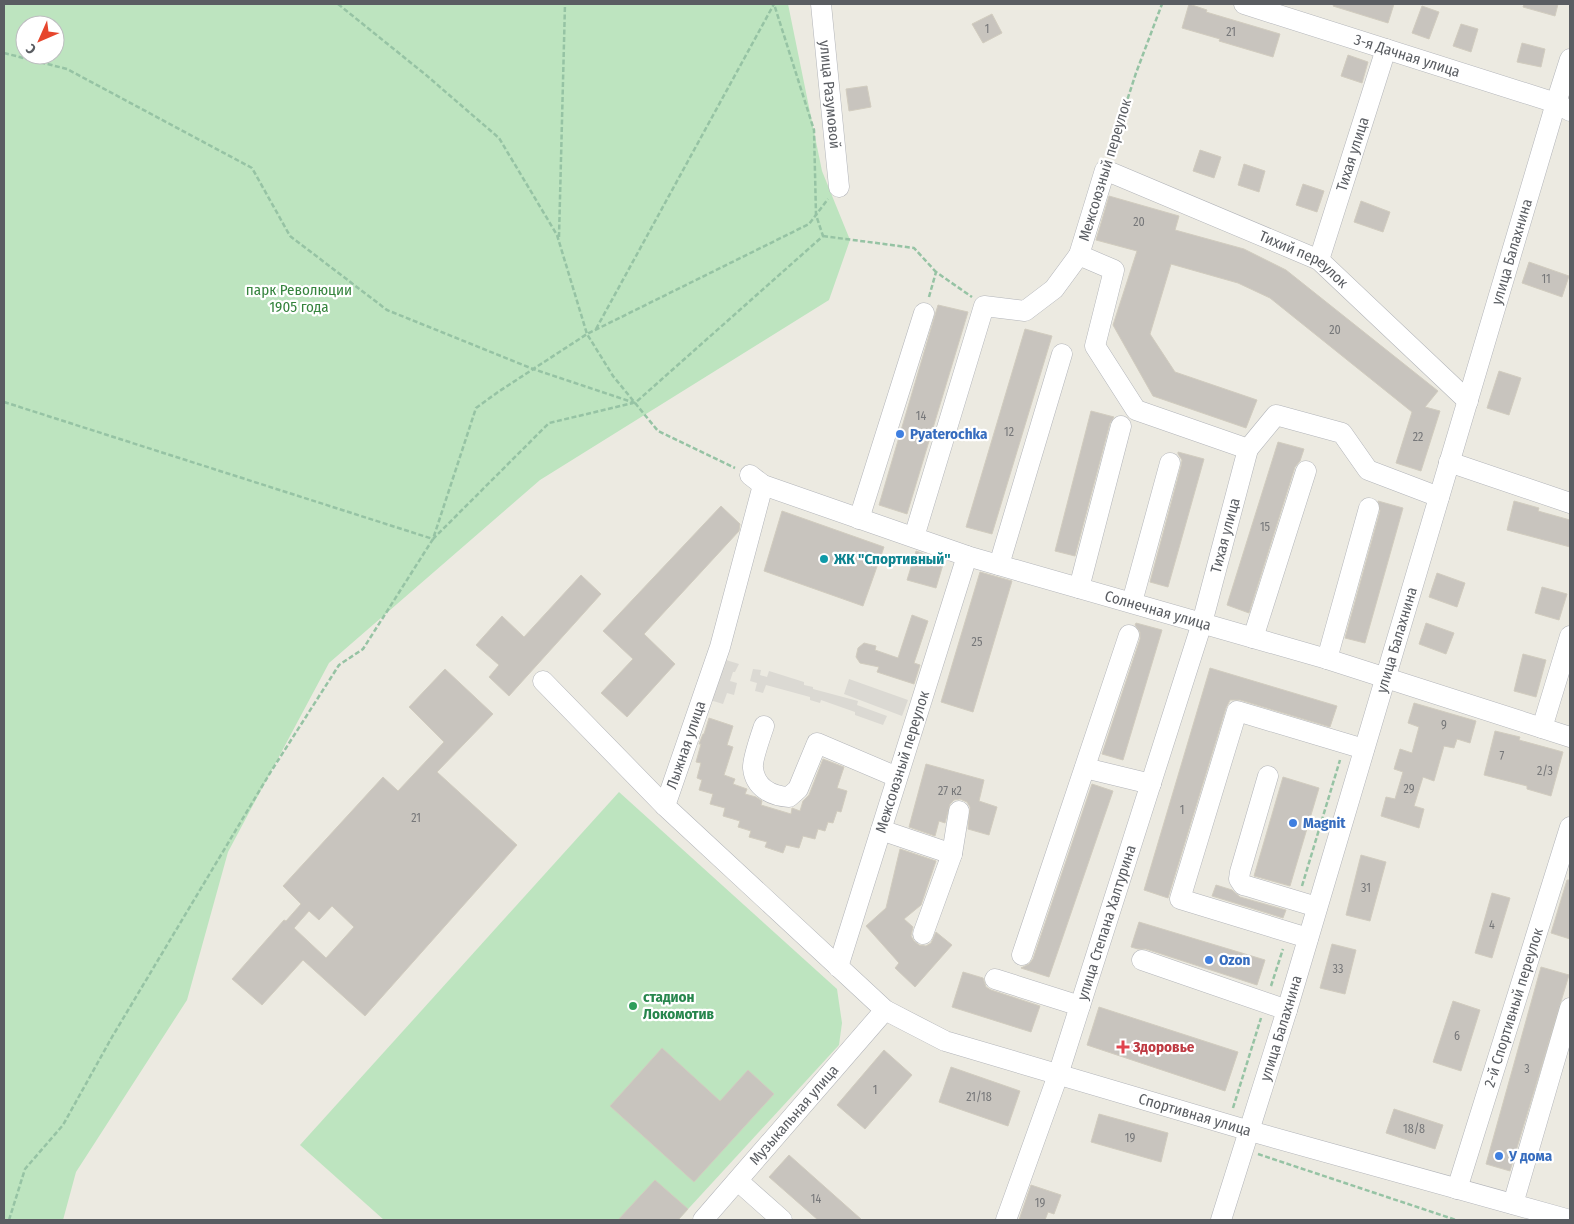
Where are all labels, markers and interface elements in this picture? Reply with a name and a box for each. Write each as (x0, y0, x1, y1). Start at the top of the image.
north arrow (15, 15, 65, 65)
house number: 1 (985, 22, 989, 36)
house number: 21 (1226, 25, 1236, 39)
street label: 3-я Дачная улица (1352, 30, 1462, 81)
street label: улица Разумовой (816, 39, 844, 150)
text: С (22, 40, 40, 57)
street label: Межсоюзный переулок (1075, 97, 1135, 243)
street label: Тихая улица (1332, 115, 1373, 194)
street label: улица Балахнина (1488, 197, 1536, 307)
house number: 20 (1133, 215, 1145, 229)
street label: Тихий переулок (1256, 227, 1352, 292)
house number: 11 (1541, 272, 1551, 286)
park label: парк Революции 1905 года (246, 281, 352, 316)
house number: 20 (1329, 323, 1341, 337)
house number: 14 (916, 409, 926, 423)
place label: Pyaterochka (910, 425, 988, 443)
house number: 12 (1004, 425, 1014, 439)
marker: Pyaterochka (894, 428, 906, 440)
house number: 22 (1413, 430, 1423, 444)
street label: Тихая улица (1207, 496, 1244, 575)
house number: 15 (1260, 520, 1271, 534)
place label: ЖК "Спортивный" (833, 550, 951, 568)
marker: ЖК "Спортивный" (818, 553, 830, 565)
street label: улица Балахнина (1373, 585, 1421, 695)
street label: Солнечная улица (1103, 587, 1213, 634)
house number: 25 (972, 635, 983, 649)
street label: Межсоюзный переулок (872, 689, 933, 835)
street label: Лыжная улица (662, 698, 710, 792)
house number: 9 (1441, 718, 1447, 732)
house number: 7 (1500, 749, 1505, 763)
house number: 2/3 (1537, 764, 1553, 778)
house number: 29 (1403, 782, 1415, 796)
house number: 27 к2 (938, 784, 962, 798)
house number: 1 (1180, 803, 1184, 817)
house number: 21 (411, 811, 421, 825)
place label: Magnit (1303, 814, 1346, 832)
marker: Magnit (1287, 817, 1299, 829)
street label: улица Степана Халтурина (1073, 843, 1140, 1002)
house number: 31 (1361, 881, 1371, 895)
house number: 4 (1489, 918, 1495, 932)
street label: 2-й Спортивный переулок (1480, 926, 1547, 1089)
place label: Ozon (1219, 951, 1250, 969)
marker: Ozon (1203, 954, 1215, 966)
house number: 33 (1333, 962, 1343, 976)
street label: улица Балахнина (1256, 973, 1306, 1083)
place label: стадион Локомотив (643, 988, 715, 1023)
marker: стадион Локомотив (627, 1000, 639, 1012)
house number: 6 (1454, 1029, 1460, 1043)
place label: Здоровье (1132, 1038, 1195, 1056)
marker: Здоровье (1117, 1041, 1129, 1053)
street label: Музыкальная улица (746, 1061, 842, 1169)
house number: 3 (1524, 1062, 1530, 1076)
house number: 1 (873, 1083, 877, 1097)
house number: 21/18 (966, 1090, 992, 1104)
street label: Спортивная улица (1136, 1090, 1253, 1140)
house number: 18/8 (1403, 1122, 1425, 1136)
house number: 19 (1125, 1131, 1135, 1145)
place label: У дома (1508, 1147, 1553, 1165)
marker: У дома (1493, 1150, 1505, 1162)
house number: 14 (811, 1192, 821, 1206)
house number: 19 (1035, 1196, 1045, 1210)

